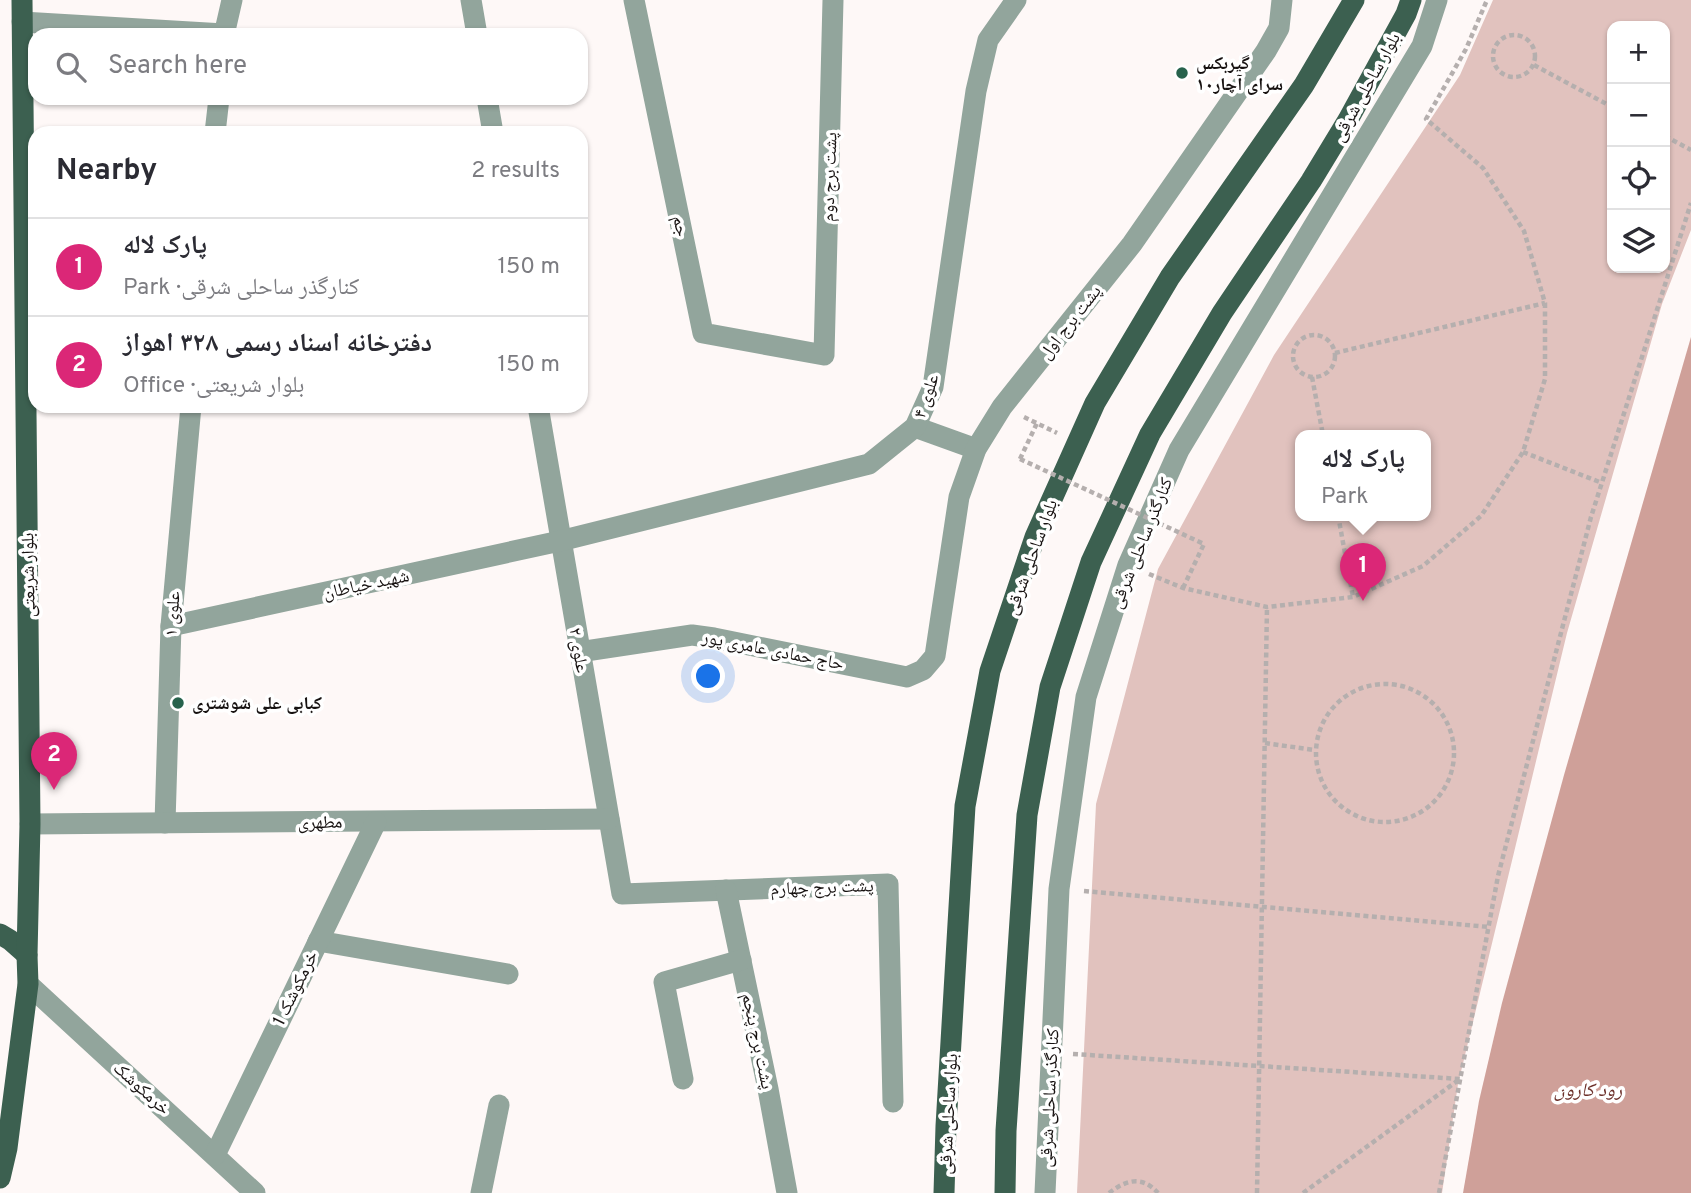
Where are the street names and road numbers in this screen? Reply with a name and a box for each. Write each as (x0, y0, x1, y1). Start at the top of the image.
street label: بلوار ساحلی شرقی (1328, 29, 1407, 146)
street label: پشت برج دوم (817, 132, 844, 222)
street label: جم (666, 214, 693, 239)
street label: پشت برج اول (1035, 281, 1107, 365)
street label: علوی ۴ (909, 371, 946, 422)
street label: کنارگذر ساحلی شرقی (1106, 474, 1179, 612)
street label: بلوار ساحلی شرقی (1001, 497, 1064, 618)
street label: بلوار شریعتی (17, 532, 42, 618)
street label: شهید خیاطان (321, 565, 411, 606)
street label: علوی ۱ (160, 591, 187, 638)
street label: علوی ۲ (562, 626, 593, 675)
street label: حاج حمادی عامری پور (699, 626, 846, 676)
street label: مطهری (297, 812, 343, 835)
street label: پشت برج چهارم (770, 875, 874, 902)
street label: خرمکوشک 1 (268, 947, 324, 1030)
street label: پشت برج پنجم (735, 991, 778, 1092)
street label: کنارگذر ساحلی شرقی (1035, 1027, 1066, 1168)
street label: بلوار ساحلی شرقی (935, 1053, 964, 1175)
street label: خرمکوشک (108, 1057, 174, 1121)

